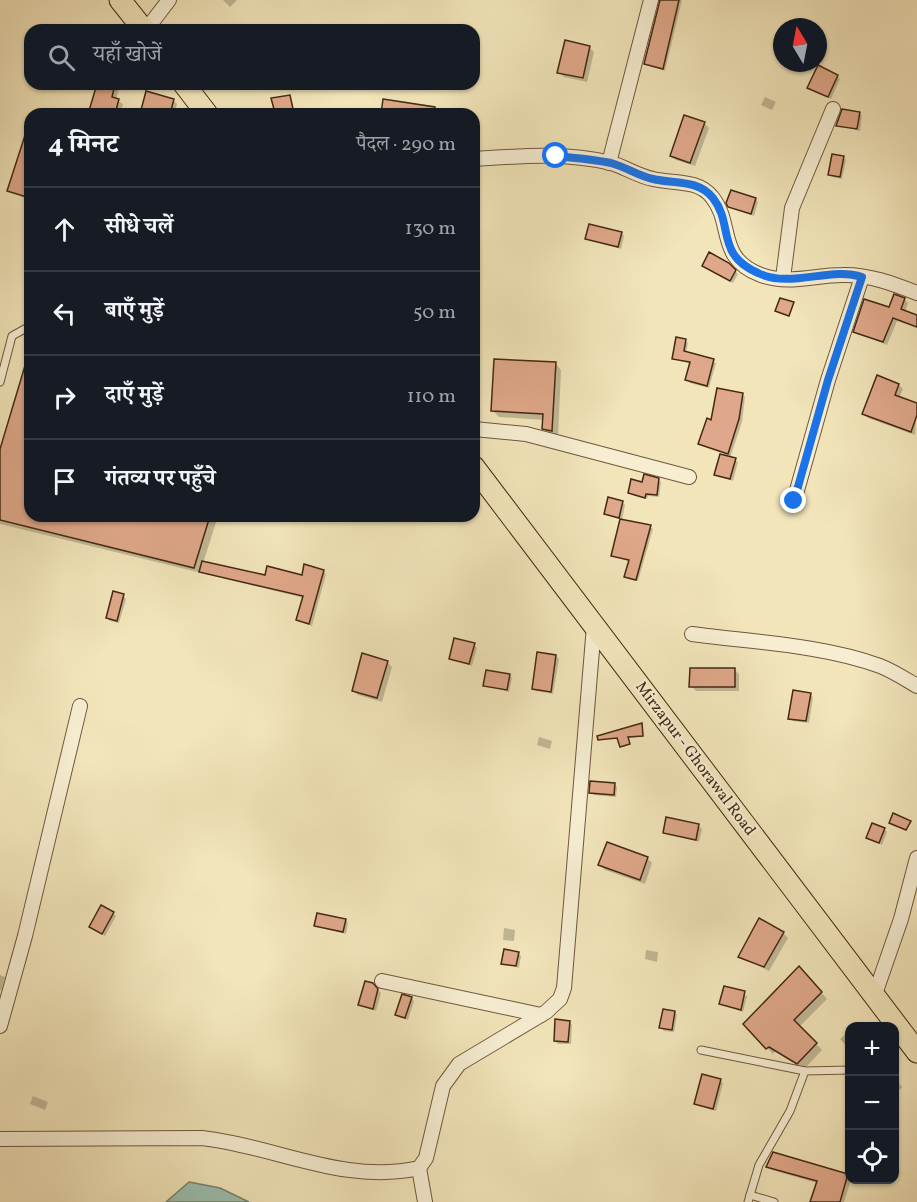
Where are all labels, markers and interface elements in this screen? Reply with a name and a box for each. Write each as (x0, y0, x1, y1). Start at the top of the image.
north arrow (773, 18, 827, 72)
search box (24, 24, 480, 90)
text: यहाँ खोजें (93, 40, 162, 71)
icon: search (45, 41, 78, 74)
text: 4 मिनट (48, 127, 118, 163)
text: पैदल · 290 m (356, 131, 456, 159)
route start (542, 142, 568, 168)
text: सीधे चलें (105, 212, 173, 243)
icon: ahead (48, 213, 81, 246)
text: 130 m (405, 215, 456, 243)
text: बाएँ मुड़ें (105, 296, 164, 327)
icon: left (48, 297, 81, 330)
text: 50 m (413, 299, 456, 327)
text: दाएँ मुड़ें (105, 380, 163, 411)
icon: right (48, 381, 81, 414)
text: 110 m (407, 383, 456, 411)
text: गंतव्य पर पहुँचे (105, 464, 216, 495)
icon: arrive (48, 465, 81, 498)
route end (780, 487, 806, 513)
street label: Mirzapur - Ghorawal Road (630, 677, 760, 841)
map controls (845, 1022, 899, 1184)
button: + (845, 1022, 899, 1076)
button: − (845, 1076, 899, 1130)
button: locate (845, 1130, 899, 1184)

